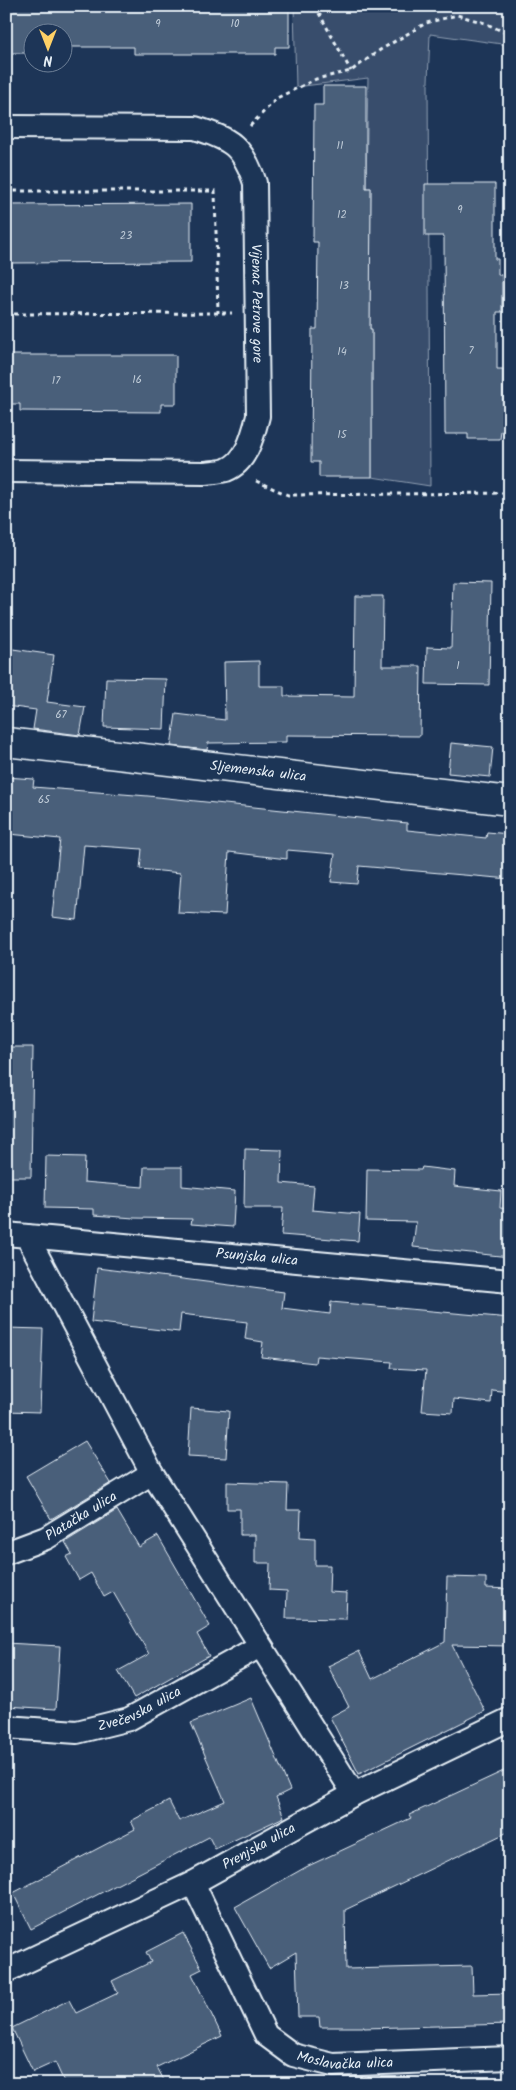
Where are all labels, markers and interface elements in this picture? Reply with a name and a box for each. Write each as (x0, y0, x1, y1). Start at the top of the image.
house number: 9 (155, 15, 161, 33)
house number: 10 (231, 15, 240, 33)
north arrow (22, 22, 72, 72)
text: N (43, 49, 52, 71)
house number: 11 (337, 137, 343, 155)
house number: 9 (457, 201, 463, 219)
house number: 12 (337, 206, 347, 224)
house number: 23 (120, 227, 132, 245)
street label: Vijenac Petrove gore (245, 244, 268, 364)
house number: 13 (339, 277, 349, 295)
house number: 7 (468, 342, 474, 360)
house number: 14 (337, 343, 347, 361)
house number: 16 (132, 371, 142, 389)
house number: 17 (52, 372, 61, 390)
house number: 15 (337, 426, 348, 444)
house number: 1 (456, 657, 460, 675)
house number: 67 (55, 706, 68, 724)
street label: Sljemenska ulica (209, 755, 308, 788)
house number: 65 (38, 791, 51, 809)
street label: Psunjska ulica (215, 1243, 299, 1272)
street label: Platačka ulica (41, 1486, 121, 1547)
street label: Zvečevska ulica (95, 1681, 185, 1737)
street label: Prenjska ulica (218, 1817, 300, 1876)
street label: Moslavačka ulica (294, 2045, 394, 2076)

